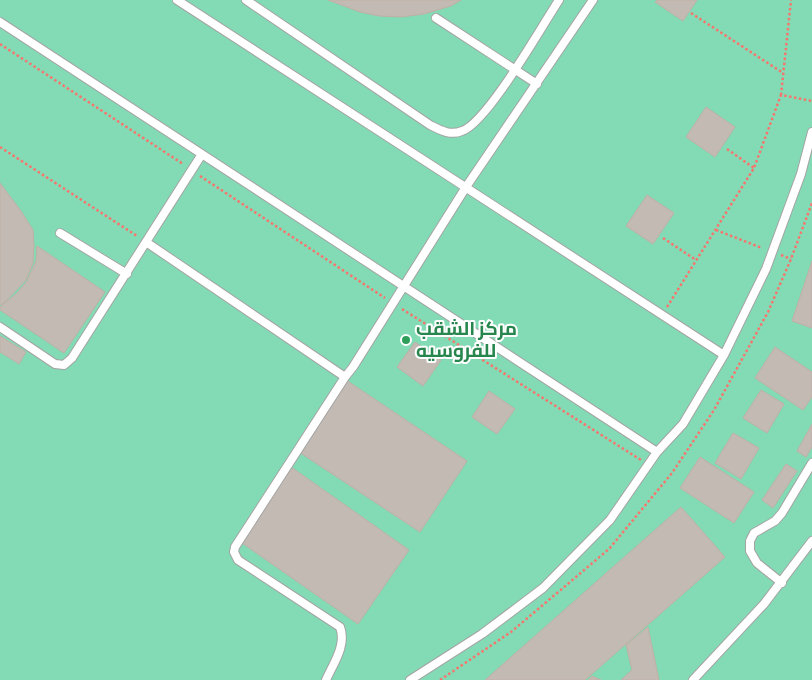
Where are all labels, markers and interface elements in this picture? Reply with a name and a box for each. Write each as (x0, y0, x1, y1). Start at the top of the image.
place label: مركز الشقب للفروسيه (416, 318, 517, 363)
marker: مركز الشقب للفروسيه (400, 334, 412, 346)

